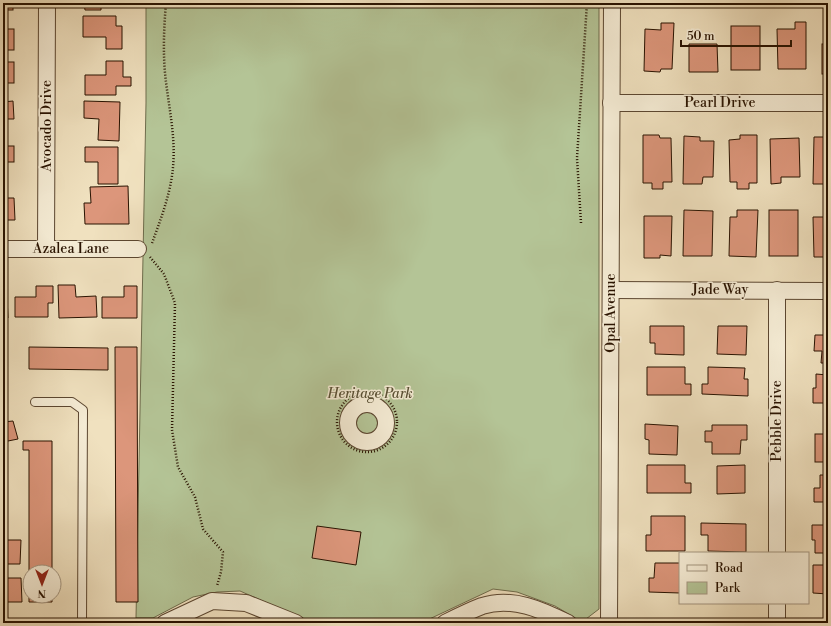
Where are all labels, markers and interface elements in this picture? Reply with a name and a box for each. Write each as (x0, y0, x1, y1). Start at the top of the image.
scale bar (681, 22, 791, 48)
text: 50 m (687, 29, 715, 44)
street label: Avocado Drive (38, 80, 56, 173)
street label: Pearl Drive (684, 94, 756, 112)
street label: Azalea Lane (32, 240, 109, 258)
street label: Opal Avenue (602, 273, 620, 353)
street label: Jade Way (691, 281, 748, 299)
street label: Pebble Drive (768, 380, 786, 462)
park label: Heritage Park (326, 385, 413, 403)
legend (679, 552, 809, 604)
text: Road (715, 561, 743, 576)
north arrow (22, 564, 62, 604)
text: Park (715, 581, 741, 596)
text: N (37, 586, 46, 600)

